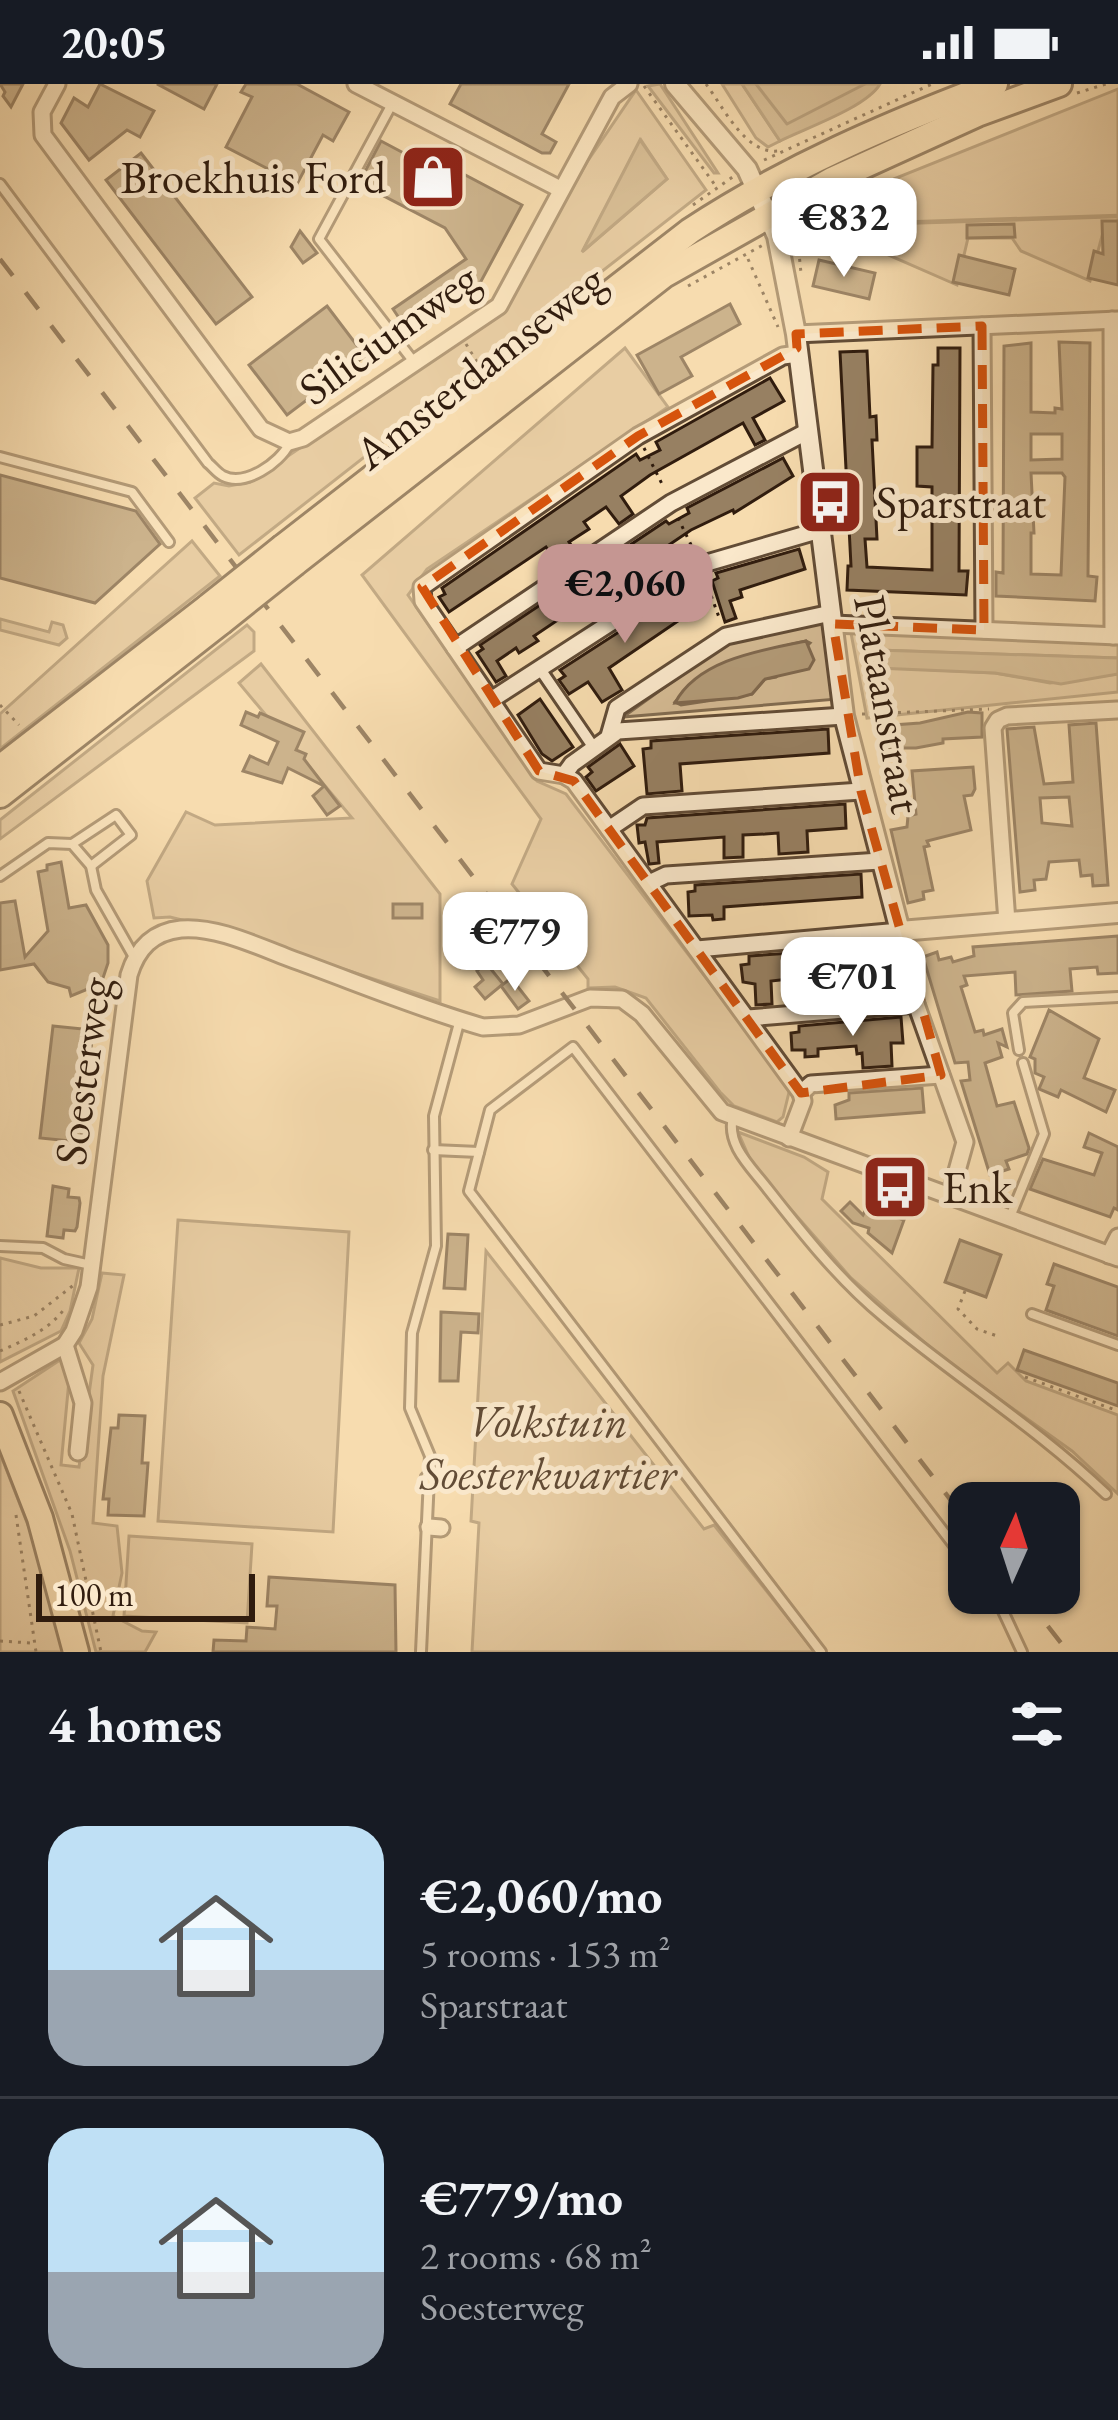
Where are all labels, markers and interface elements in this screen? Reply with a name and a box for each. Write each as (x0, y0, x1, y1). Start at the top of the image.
text: 20:05 (60, 13, 168, 71)
shop icon: Broekhuis Ford (398, 142, 468, 212)
place label: Broekhuis Ford (120, 148, 386, 206)
pin: €832 (773, 178, 915, 280)
text: €832 (799, 191, 889, 242)
street label: Siliciumweg (287, 248, 489, 417)
street label: Amsterdamseweg (341, 250, 616, 482)
bus stop icon: Sparstraat (795, 467, 865, 537)
place label: Sparstraat (876, 473, 1046, 531)
pin: €2,060 (527, 544, 723, 646)
text: €2,060 (565, 557, 685, 608)
street label: Plataanstraat (841, 590, 937, 818)
pin: €779 (444, 892, 586, 994)
text: €779 (470, 905, 560, 956)
pin: €701 (782, 937, 924, 1039)
text: €701 (808, 950, 898, 1001)
street label: Soesterweg (40, 973, 124, 1169)
bus stop icon: Enk (860, 1152, 930, 1222)
place label: Enk (942, 1158, 1013, 1216)
park label: Volkstuin Soesterkwartier (419, 1392, 678, 1502)
north arrow (948, 1482, 1080, 1614)
map controls (948, 1482, 1080, 1614)
scale bar (36, 1568, 255, 1621)
text: 100 m (54, 1573, 134, 1616)
text: 4 homes (48, 1691, 222, 1757)
icon: filters (1004, 1691, 1070, 1757)
text: €2,060/mo (420, 1862, 663, 1928)
icon: home (144, 1874, 288, 2018)
text: 5 rooms · 153 m² (420, 1928, 671, 1979)
text: Sparstraat (420, 1979, 567, 2030)
text: €779/mo (420, 2164, 623, 2230)
icon: home (144, 2176, 288, 2320)
text: 2 rooms · 68 m² (420, 2230, 652, 2281)
text: Soesterweg (420, 2281, 584, 2332)

